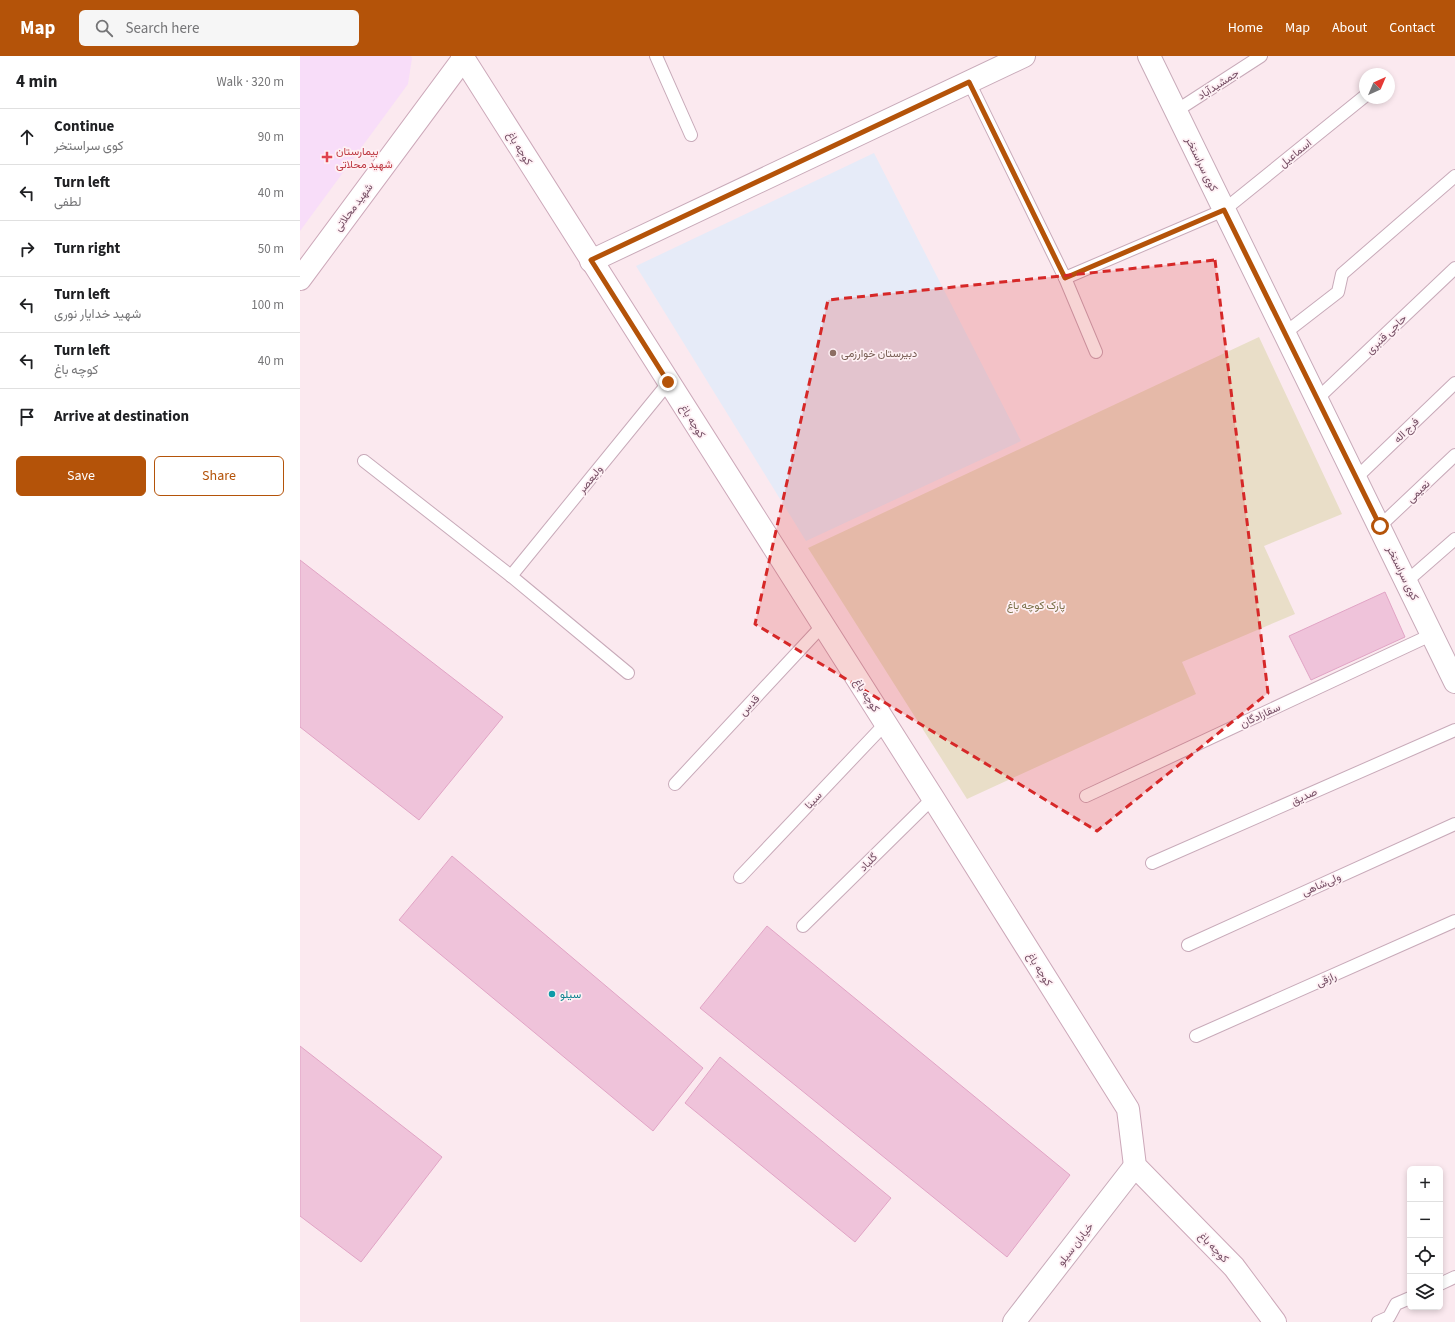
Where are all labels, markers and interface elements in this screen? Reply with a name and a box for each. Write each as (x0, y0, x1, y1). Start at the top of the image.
search box (79, 10, 359, 46)
text: Map (20, 15, 55, 42)
icon: search (93, 17, 115, 39)
text: Search here (125, 18, 199, 39)
text: Home (1228, 18, 1263, 38)
text: Map (1285, 18, 1310, 38)
text: About (1332, 18, 1367, 38)
text: Contact (1389, 18, 1435, 38)
street label: جمشید‌آباد (1195, 65, 1242, 103)
north arrow (1359, 68, 1395, 104)
text: 4 min (16, 70, 57, 94)
text: Walk · 320 m (216, 73, 284, 91)
text: Continue (54, 116, 114, 137)
icon: ahead (16, 126, 38, 148)
text: 90 m (258, 128, 284, 146)
street label: کوچه باغ (503, 128, 536, 168)
street label: کوی سراستخر (1181, 134, 1221, 194)
street label: اسماعیل (1276, 136, 1315, 171)
text: کوی سراستخر (54, 137, 124, 155)
place label: بیمارستان شهید محلاتی (336, 144, 393, 172)
marker: بیمارستان شهید محلاتی (321, 151, 333, 163)
text: Turn left (54, 172, 110, 193)
street label: شهید محلاتی (330, 180, 377, 234)
icon: left (16, 182, 38, 204)
text: 40 m (258, 184, 284, 202)
text: لطفی (54, 193, 81, 211)
icon: right (16, 238, 38, 260)
text: Turn right (54, 238, 120, 259)
text: 50 m (258, 240, 284, 258)
text: Turn left (54, 284, 110, 305)
icon: left (16, 294, 38, 316)
text: 100 m (251, 296, 284, 314)
text: شهید خدایار نوری (54, 305, 141, 323)
street label: حاجی قنبری (1363, 311, 1410, 358)
text: Turn left (54, 340, 110, 361)
place label: دبیرستان خوارزمی (841, 346, 917, 361)
marker: دبیرستان خوارزمی (828, 348, 838, 358)
icon: left (16, 350, 38, 372)
text: 40 m (258, 352, 284, 370)
text: کوچه باغ (54, 361, 98, 379)
route end (659, 373, 677, 391)
street label: کوچه باغ (676, 401, 709, 441)
icon: arrive (16, 406, 38, 428)
text: Arrive at destination (54, 406, 189, 427)
street label: فرج اله (1390, 414, 1422, 446)
button: Save (16, 456, 146, 496)
button: Share (154, 456, 284, 496)
street label: ولیعصر (574, 462, 606, 497)
street label: نعیمی (1403, 477, 1433, 506)
route start (1371, 517, 1389, 535)
street label: کوی سراستخر (1382, 543, 1422, 603)
park label: پارک کوچه باغ (1007, 598, 1065, 613)
street label: کوچه باغ (850, 675, 883, 715)
street label: قدس (736, 691, 763, 719)
street label: سقازادگان (1238, 699, 1283, 731)
street label: صدیق (1289, 784, 1320, 809)
street label: سینا (801, 788, 826, 812)
street label: گلباد (856, 850, 881, 875)
street label: ولی‌شاهی (1299, 869, 1343, 900)
street label: کوچه باغ (1023, 949, 1056, 989)
street label: رازقی (1314, 968, 1339, 991)
place label: سیلو (560, 987, 581, 1002)
marker: سیلو (547, 989, 557, 999)
map controls (1407, 1166, 1443, 1310)
button: + (1407, 1166, 1443, 1202)
button: − (1407, 1202, 1443, 1238)
street label: خیابان سیلو (1054, 1220, 1097, 1269)
street label: کوچه باغ (1195, 1229, 1232, 1266)
button: locate (1407, 1238, 1443, 1274)
button: layers (1407, 1274, 1443, 1310)

